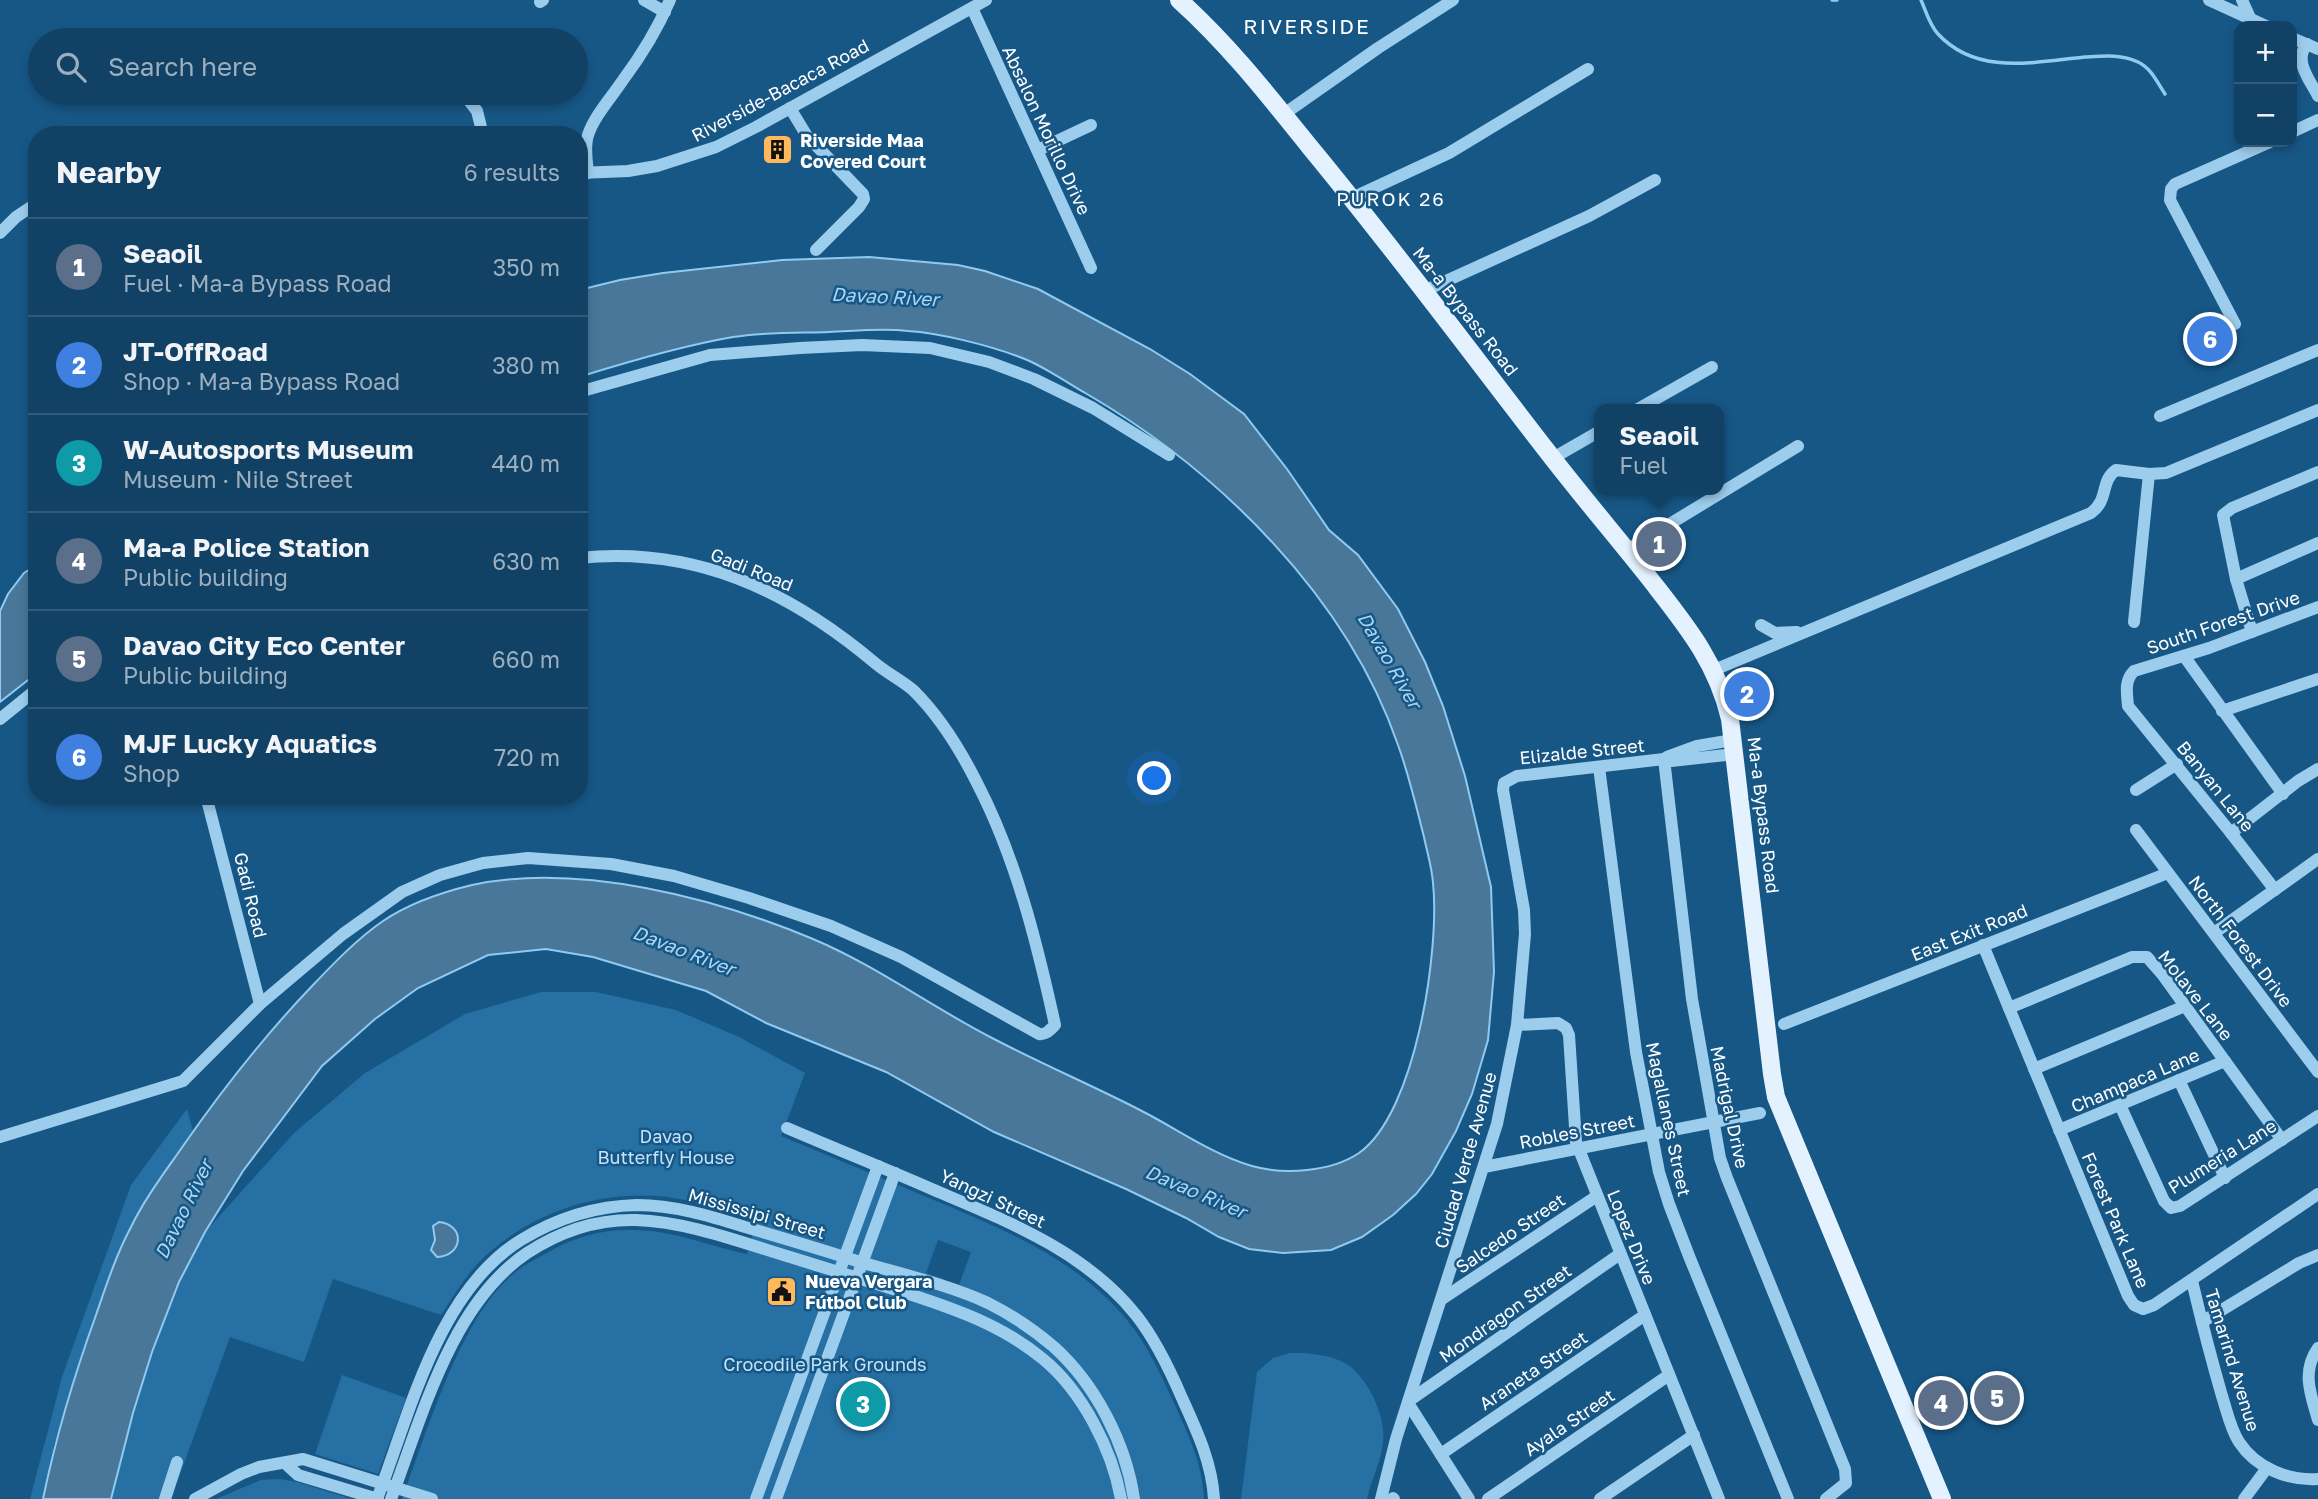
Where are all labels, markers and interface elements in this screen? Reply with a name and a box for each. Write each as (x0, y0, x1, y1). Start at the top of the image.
district label: RIVERSIDE (1243, 13, 1371, 39)
map controls (2234, 21, 2297, 147)
button: + (2234, 21, 2297, 84)
search box (28, 28, 588, 105)
street label: Riverside-Bacaca Road (688, 34, 872, 146)
street label: Absalon Morillo Drive (998, 42, 1096, 218)
icon: search (52, 48, 90, 86)
text: Search here (108, 51, 257, 82)
button: − (2234, 84, 2297, 147)
place label: Riverside Maa Covered Court (800, 129, 926, 172)
building icon: Riverside Maa Covered Court (760, 133, 794, 167)
text: Nearby (56, 154, 161, 190)
text: 6 results (464, 158, 560, 186)
district label: PUROK 26 (1336, 187, 1446, 210)
text: Seaoil (123, 238, 202, 269)
street label: Ma-a Bypass Road (1409, 242, 1523, 380)
text: 1 (73, 253, 85, 281)
text: 350 m (493, 253, 560, 281)
text: Fuel · Ma-a Bypass Road (123, 269, 392, 297)
water label: Davao River (831, 282, 942, 310)
pin: 6 (2187, 313, 2233, 365)
text: JT-OffRoad (123, 336, 268, 367)
text: 2 (72, 351, 86, 379)
text: 380 m (492, 351, 560, 379)
text: Shop · Ma-a Bypass Road (123, 367, 400, 395)
popup (1594, 404, 1724, 495)
text: Seaoil (1619, 420, 1699, 451)
text: W-Autosports Museum (123, 434, 413, 465)
text: 3 (72, 449, 86, 477)
text: 440 m (492, 449, 560, 477)
text: Fuel (1619, 451, 1668, 479)
text: Museum · Nile Street (123, 465, 353, 493)
pin: 1 (1636, 518, 1682, 570)
text: Ma-a Police Station (123, 532, 370, 563)
street label: Gadi Road (707, 542, 797, 596)
text: 4 (72, 547, 86, 575)
text: 630 m (492, 547, 560, 575)
text: Public building (123, 563, 288, 591)
street label: South Forest Drive (2144, 585, 2302, 659)
water label: Davao River (1353, 608, 1428, 714)
text: Davao City Eco Center (123, 630, 405, 661)
text: 5 (72, 645, 86, 673)
text: 660 m (492, 645, 560, 673)
text: Public building (123, 661, 288, 689)
pin: 2 (1724, 668, 1770, 720)
text: MJF Lucky Aquatics (123, 728, 377, 759)
street label: Elizalde Street (1518, 733, 1646, 769)
street label: Ma-a Bypass Road (1743, 735, 1785, 895)
street label: Banyan Lane (2173, 736, 2259, 836)
text: 6 (72, 743, 86, 771)
text: 720 m (494, 743, 560, 771)
text: Shop (123, 759, 180, 787)
your location (1137, 761, 1171, 795)
street label: Gadi Road (230, 850, 272, 940)
street label: North Forest Drive (2184, 871, 2298, 1011)
street label: East Exit Road (1908, 899, 2030, 965)
water label: Davao River (630, 920, 741, 981)
street label: Molave Lane (2154, 945, 2238, 1045)
street label: Magallanes Street (1642, 1040, 1696, 1198)
street label: Champaca Lane (2068, 1043, 2202, 1117)
street label: Madrigal Drive (1706, 1044, 1754, 1170)
street label: Ciudad Verde Avenue (1429, 1069, 1501, 1251)
street label: Robles Street (1517, 1109, 1637, 1153)
street label: Plumeria Lane (2164, 1114, 2280, 1198)
park label: Davao Butterfly House (598, 1125, 734, 1168)
street label: Forest Park Lane (2077, 1149, 2155, 1291)
water label: Davao River (149, 1153, 218, 1262)
water label: Davao River (1142, 1159, 1252, 1224)
street label: Yangzi Street (937, 1164, 1049, 1232)
street label: Mississipi Street (686, 1183, 828, 1243)
street label: Lopez Drive (1603, 1186, 1661, 1288)
street label: Salcedo Street (1451, 1188, 1569, 1278)
street label: Mondragon Street (1435, 1259, 1575, 1367)
place label: Nueva Vergara Fútbol Club (805, 1270, 933, 1313)
public building icon: Nueva Vergara Fútbol Club (765, 1274, 799, 1308)
street label: Tamarind Avenue (2201, 1286, 2265, 1434)
street label: Araneta Street (1475, 1326, 1591, 1414)
park label: Crocodile Park Grounds (723, 1353, 927, 1375)
pin: 5 (1974, 1372, 2020, 1424)
pin: 4 (1918, 1377, 1964, 1429)
pin: 3 (840, 1378, 886, 1430)
street label: Ayala Street (1520, 1384, 1618, 1460)

